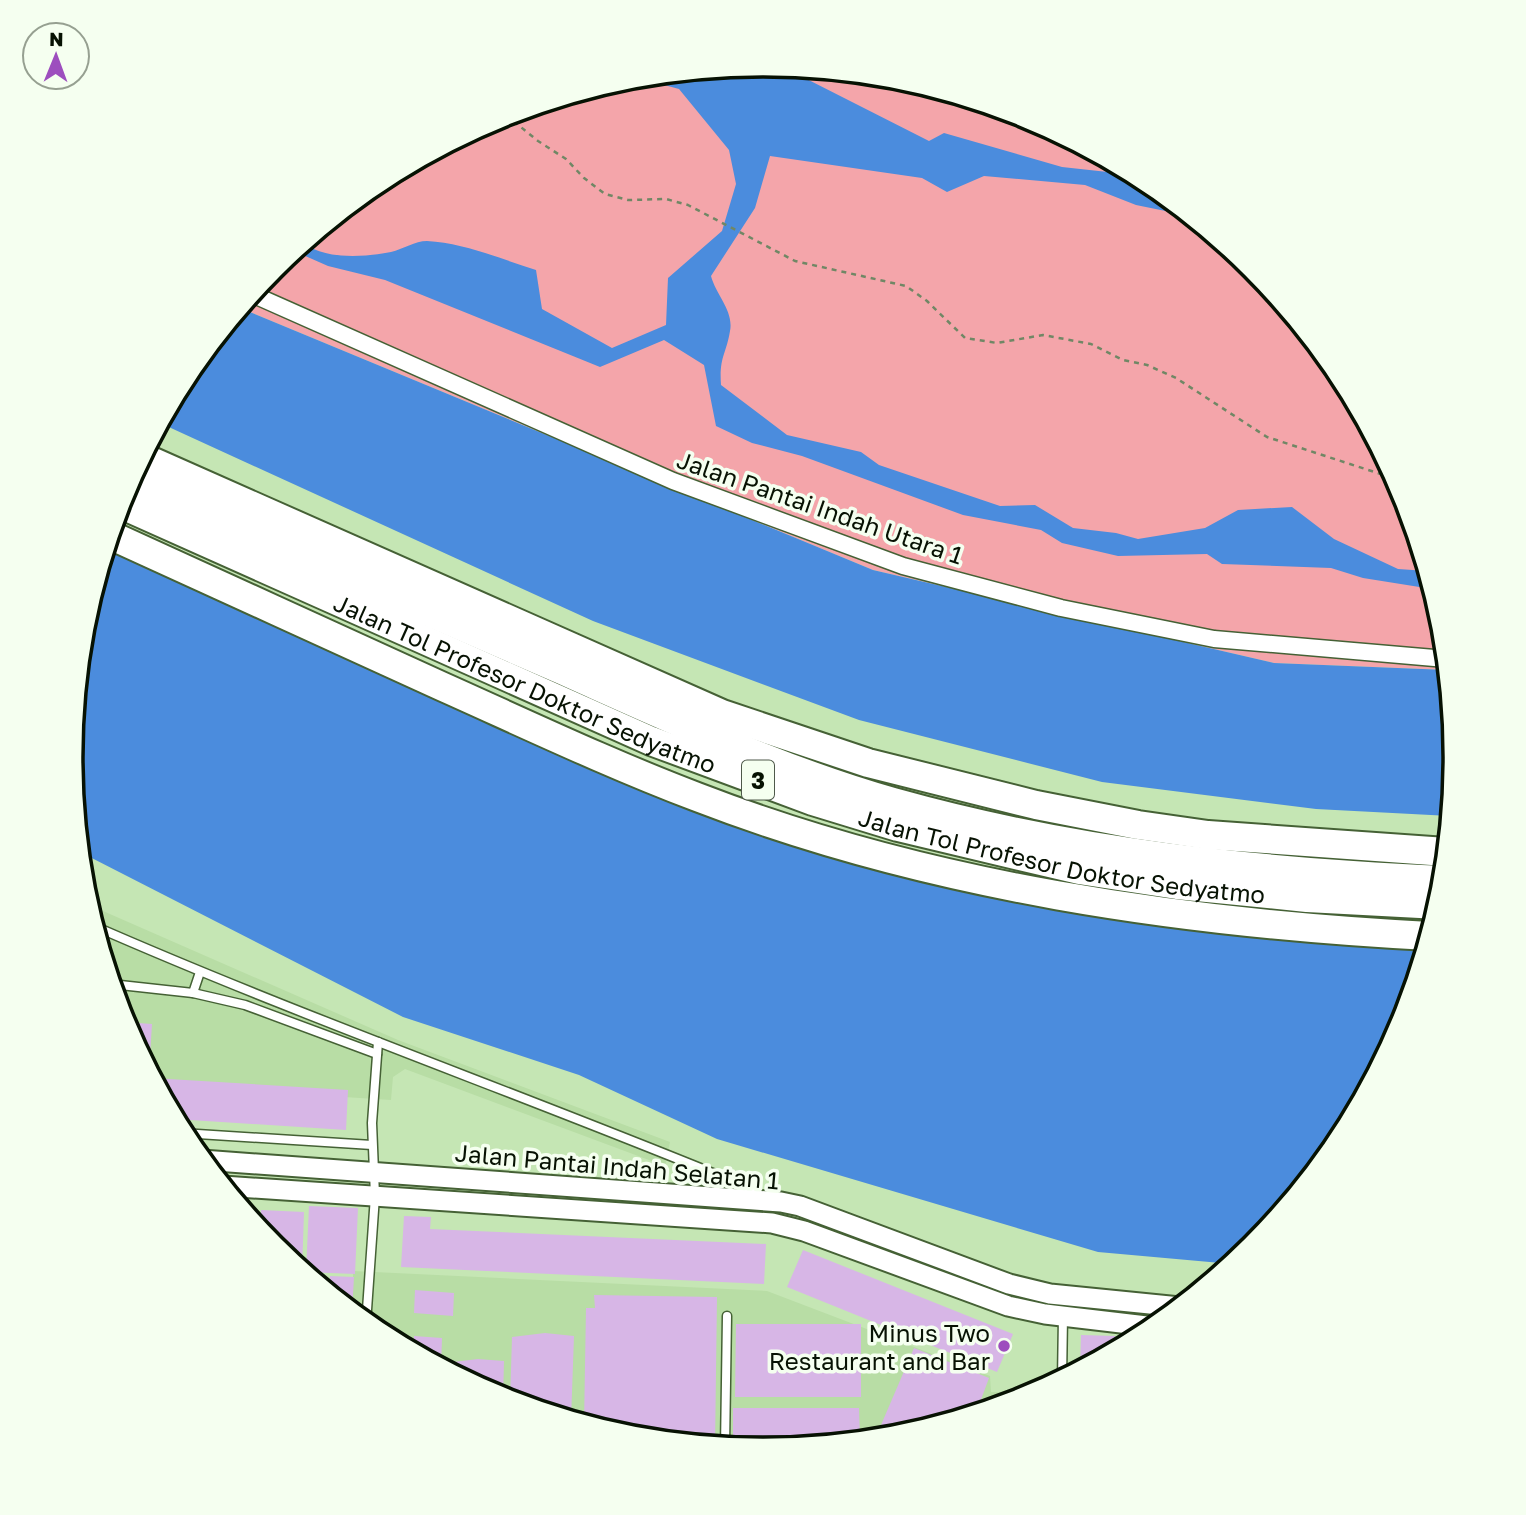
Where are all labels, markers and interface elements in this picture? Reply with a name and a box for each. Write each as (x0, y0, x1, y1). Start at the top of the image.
north arrow (21, 21, 91, 91)
text: N (49, 27, 64, 50)
street label: Jalan Pantai Indah Utara 1 (673, 444, 967, 570)
street label: Jalan Tol Profesor Doktor Sedyatmo (330, 587, 720, 778)
road number: 3 (742, 760, 774, 800)
street label: Jalan Tol Profesor Doktor Sedyatmo (855, 801, 1267, 908)
street label: Jalan Pantai Indah Selatan 1 (454, 1137, 780, 1195)
place label: Minus Two Restaurant and Bar (769, 1318, 990, 1375)
marker: Minus Two Restaurant and Bar (996, 1338, 1012, 1354)

